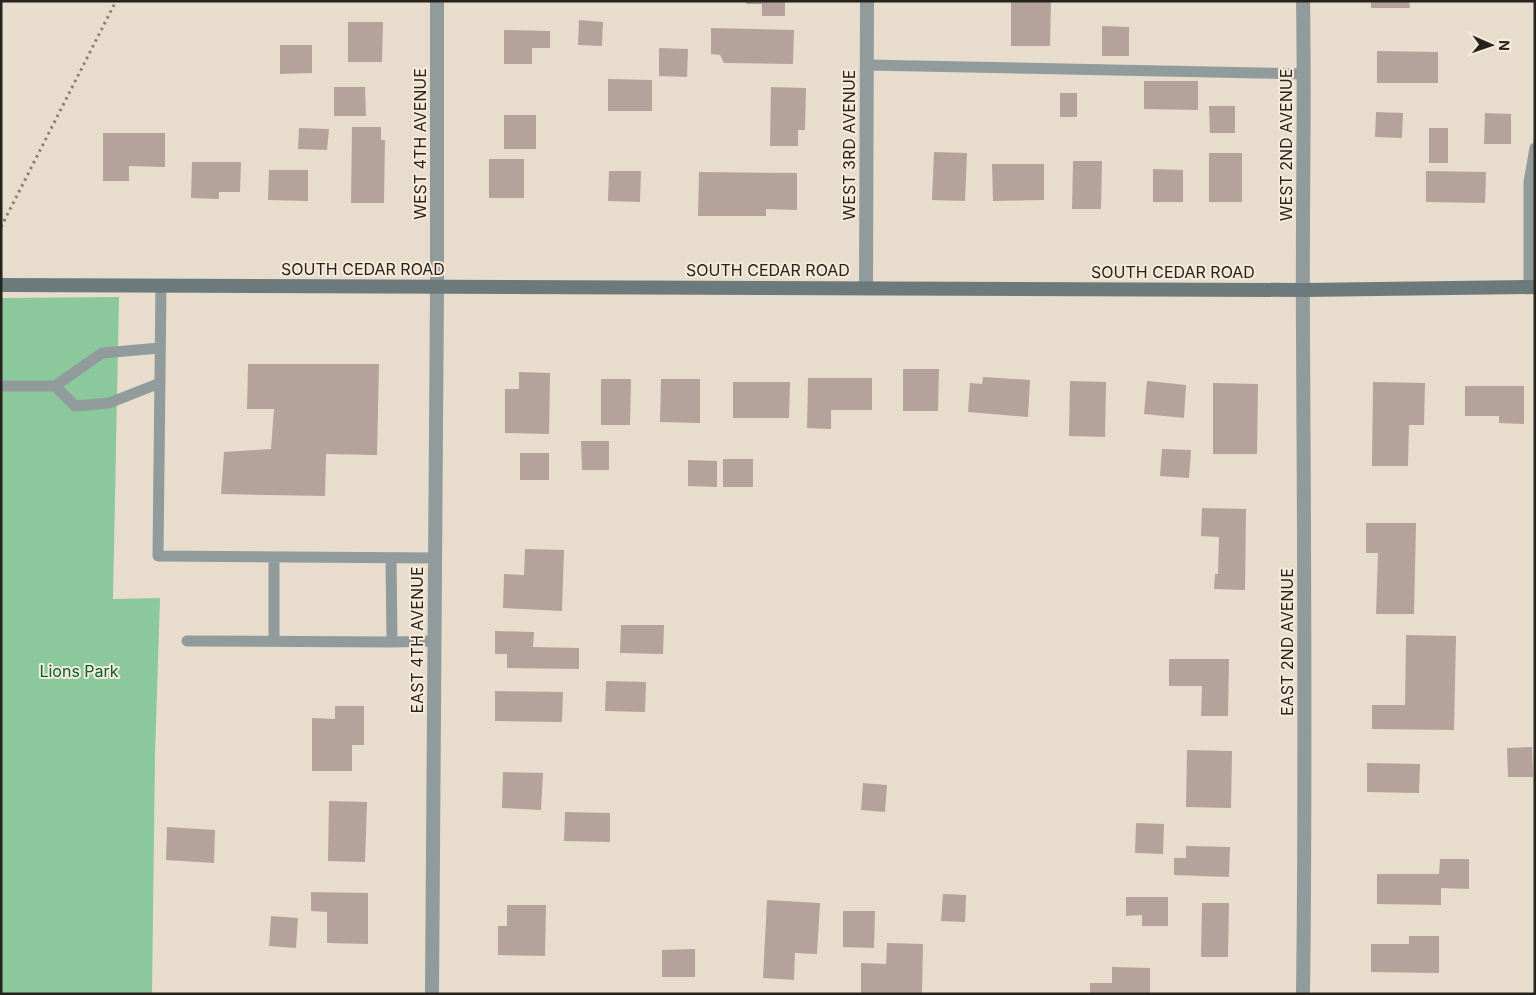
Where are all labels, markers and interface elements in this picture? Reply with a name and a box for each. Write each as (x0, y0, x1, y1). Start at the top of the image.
north arrow (1466, 20, 1516, 70)
text: N (1496, 40, 1513, 51)
street label: WEST 4TH AVENUE (410, 68, 430, 220)
street label: WEST 2ND AVENUE (1276, 69, 1296, 221)
street label: WEST 3RD AVENUE (839, 70, 859, 220)
street label: SOUTH CEDAR ROAD (281, 259, 445, 279)
street label: SOUTH CEDAR ROAD (686, 260, 850, 280)
street label: SOUTH CEDAR ROAD (1091, 262, 1255, 282)
street label: EAST 4TH AVENUE (407, 567, 427, 713)
street label: EAST 2ND AVENUE (1277, 568, 1297, 716)
park label: Lions Park (39, 661, 119, 681)

